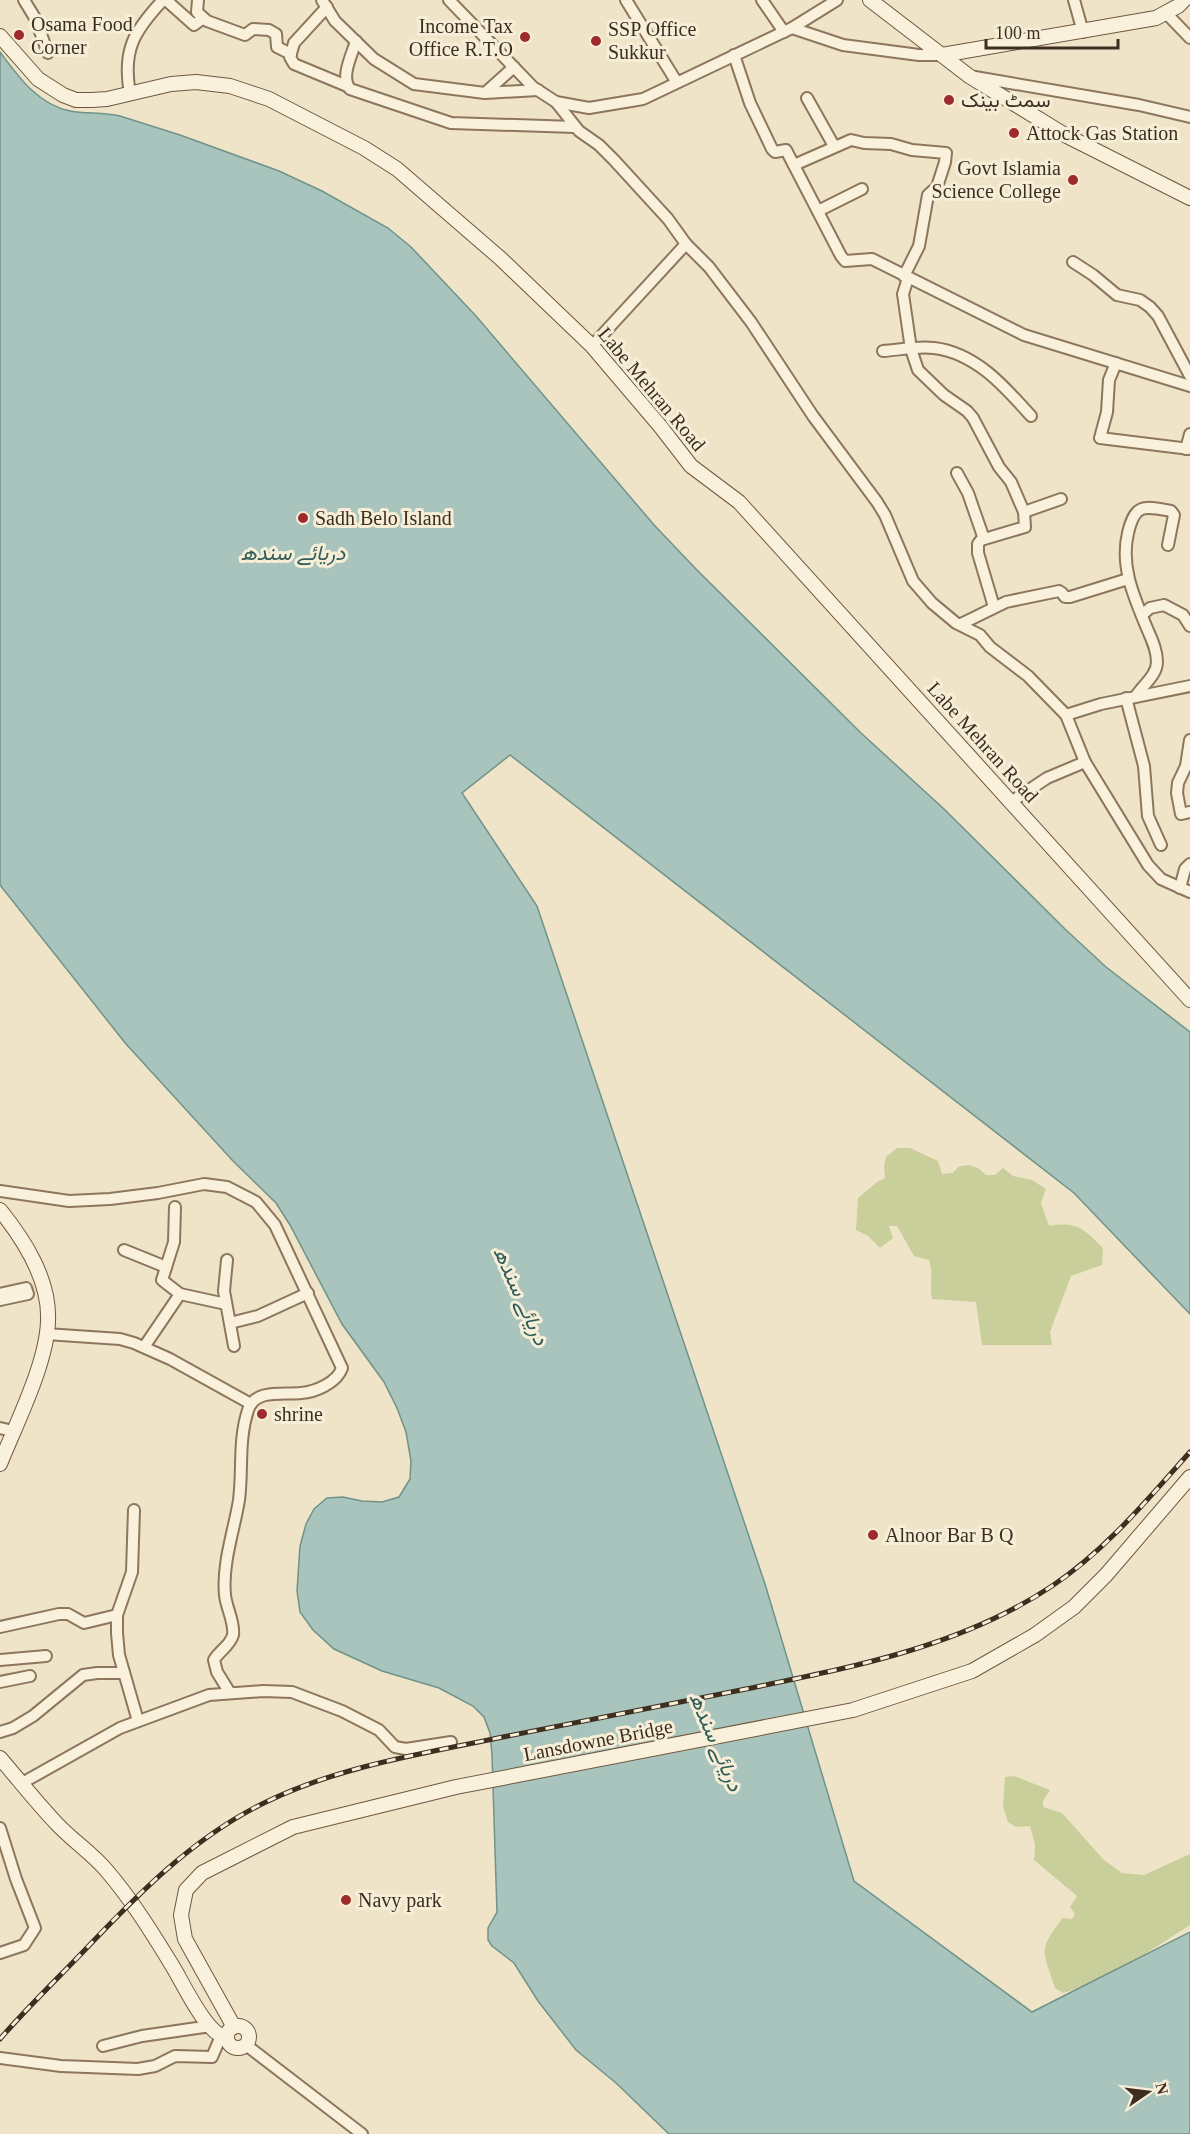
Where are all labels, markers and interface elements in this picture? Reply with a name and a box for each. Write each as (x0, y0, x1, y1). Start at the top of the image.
scale bar (986, 12, 1118, 50)
place label: Osama Food Corner (31, 13, 133, 58)
place label: Income Tax Office R.T.O (409, 15, 513, 60)
place label: SSP Office Sukkur (608, 18, 696, 63)
text: 100 m (995, 23, 1041, 43)
marker: Osama Food Corner (12, 28, 26, 42)
marker: Income Tax Office R.T.O (518, 30, 532, 44)
marker: SSP Office Sukkur (589, 34, 603, 48)
place label: سمٹ بینک (961, 89, 1051, 112)
marker: سمٹ بینک (942, 93, 956, 107)
place label: Attock Gas Station (1026, 122, 1178, 144)
marker: Attock Gas Station (1007, 126, 1021, 140)
place label: Govt Islamia Science College (932, 157, 1061, 203)
marker: Govt Islamia Science College (1066, 173, 1080, 187)
street label: Labe Mehran Road (594, 323, 710, 455)
place label: Sadh Belo Island (315, 507, 452, 529)
marker: Sadh Belo Island (296, 511, 310, 525)
water label: دریائے سندھ (241, 541, 346, 566)
street label: Labe Mehran Road (923, 677, 1043, 807)
water label: دریائے سندھ (488, 1243, 554, 1350)
place label: shrine (274, 1403, 323, 1425)
marker: shrine (255, 1407, 269, 1421)
place label: Alnoor Bar B Q (885, 1524, 1014, 1546)
marker: Alnoor Bar B Q (866, 1528, 880, 1542)
water label: دریائے سندھ (684, 1689, 748, 1796)
street label: Lansdowne Bridge (521, 1715, 675, 1766)
place label: Navy park (358, 1889, 442, 1912)
marker: Navy park (339, 1893, 353, 1907)
north arrow (1118, 2062, 1178, 2122)
text: N (1152, 2081, 1172, 2097)

